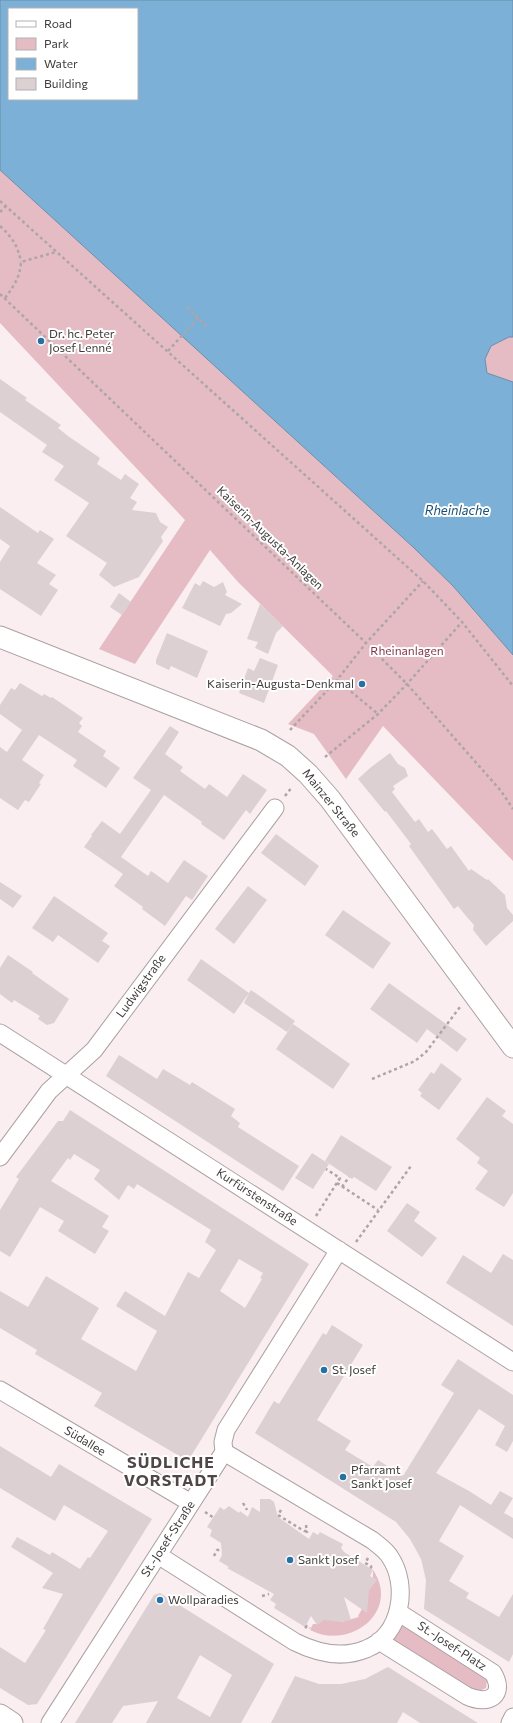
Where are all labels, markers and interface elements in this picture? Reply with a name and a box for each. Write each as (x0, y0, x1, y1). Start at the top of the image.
legend (8, 8, 138, 100)
text: Road (44, 16, 72, 30)
text: Park (44, 36, 70, 50)
text: Water (44, 56, 78, 70)
text: Building (44, 76, 88, 90)
place label: Dr. hc. Peter Josef Lenné (49, 326, 115, 355)
marker: Dr. hc. Peter Josef Lenné (36, 336, 46, 346)
street label: Kaiserin-Augusta-Anlagen (215, 483, 327, 592)
water label: Rheinlache (425, 502, 489, 518)
park label: Rheinanlagen (370, 643, 444, 657)
place label: Kaiserin-Augusta-Denkmal (207, 676, 354, 690)
marker: Kaiserin-Augusta-Denkmal (357, 679, 367, 689)
street label: Mainzer Straße (300, 766, 363, 839)
street label: Ludwigstraße (113, 951, 168, 1020)
street label: Kurfürstenstraße (214, 1165, 301, 1228)
place label: St. Josef (332, 1362, 376, 1377)
marker: St. Josef (319, 1365, 329, 1375)
street label: Südallee (62, 1422, 109, 1458)
district label: SÜDLICHE VORSTADT (124, 1452, 218, 1489)
place label: Pfarramt Sankt Josef (351, 1462, 412, 1491)
marker: Pfarramt Sankt Josef (338, 1472, 348, 1482)
street label: St.-Josef-Straße (137, 1498, 198, 1580)
place label: Sankt Josef (298, 1552, 359, 1567)
marker: Sankt Josef (285, 1555, 295, 1565)
place label: Wollparadies (168, 1592, 239, 1606)
marker: Wollparadies (155, 1595, 165, 1605)
street label: St.-Josef-Platz (415, 1618, 490, 1673)

